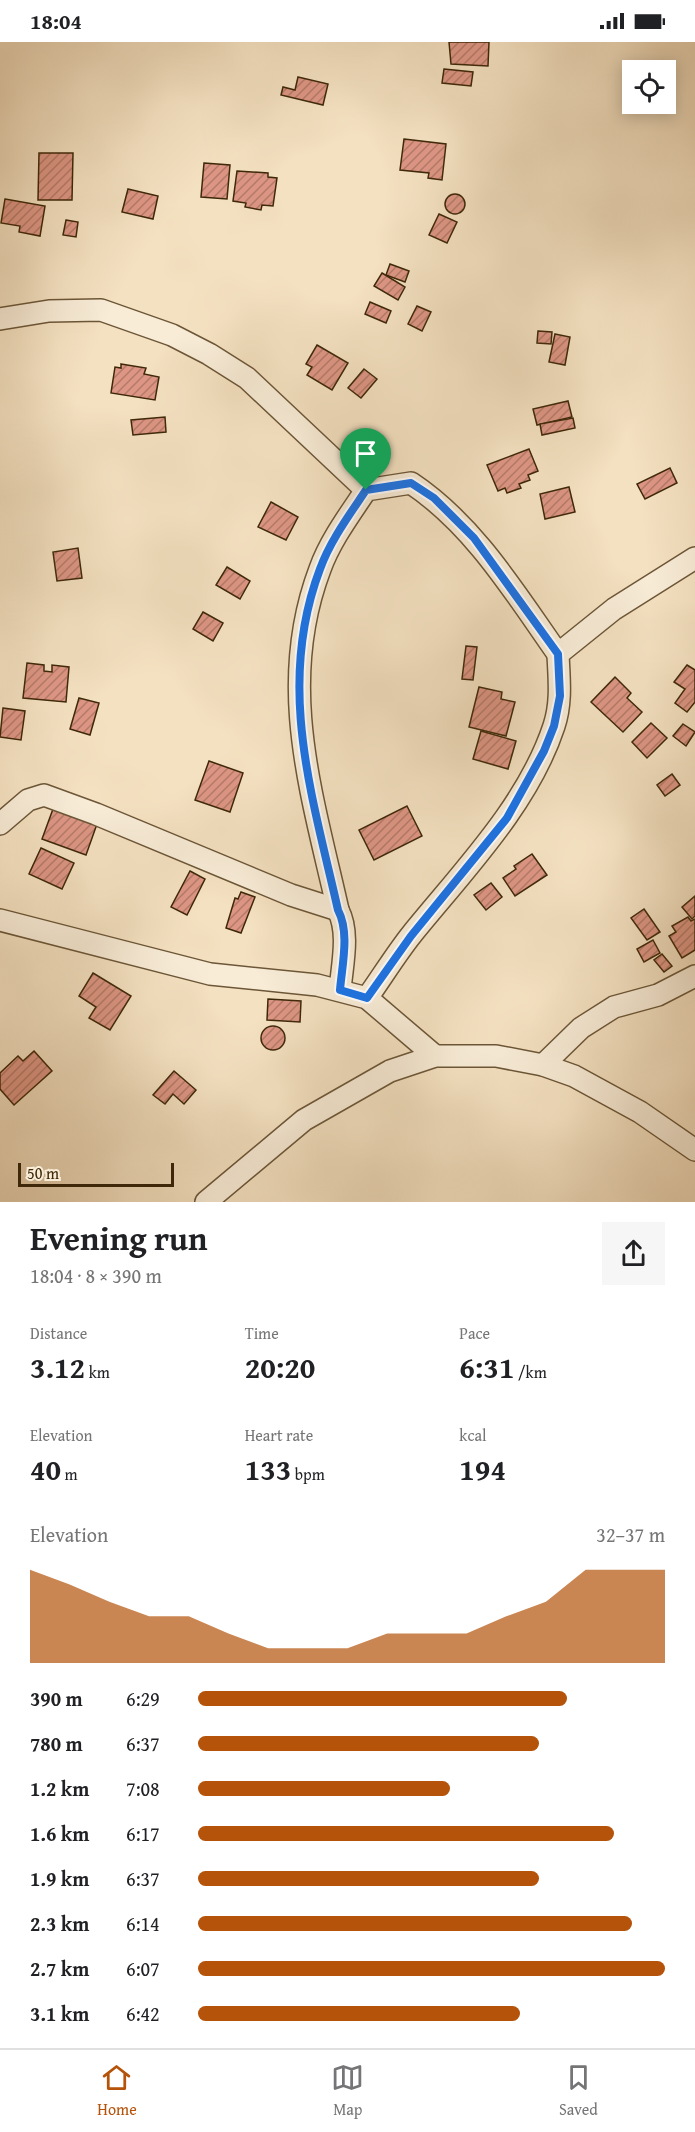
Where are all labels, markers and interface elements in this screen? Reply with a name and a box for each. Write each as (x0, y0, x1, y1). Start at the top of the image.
text: 18:04 (30, 5, 82, 37)
map controls (622, 60, 676, 114)
button: locate (622, 60, 676, 114)
pin (340, 428, 391, 490)
icon: arrive (349, 437, 382, 470)
scale bar (18, 1160, 174, 1188)
text: 50 m (27, 1161, 59, 1185)
text: Evening run (30, 1214, 207, 1262)
button: share (602, 1222, 665, 1285)
text: 18:04 · 8 × 390 m (30, 1261, 162, 1290)
text: Distance (30, 1321, 87, 1345)
text: Time (245, 1321, 279, 1345)
text: Pace (459, 1321, 490, 1345)
text: 3.12 (30, 1345, 85, 1389)
text: 20:20 (245, 1345, 315, 1389)
text: 6:31 (459, 1345, 514, 1389)
text: km (85, 1360, 110, 1384)
text: /km (514, 1360, 547, 1384)
text: Elevation (30, 1423, 93, 1447)
text: Heart rate (245, 1423, 313, 1447)
text: kcal (459, 1423, 487, 1447)
text: 40 (30, 1447, 61, 1491)
text: 133 (245, 1447, 291, 1491)
text: 194 (459, 1447, 506, 1491)
text: m (61, 1462, 78, 1486)
text: bpm (291, 1462, 325, 1486)
text: Elevation (30, 1520, 108, 1549)
text: 32–37 m (596, 1520, 665, 1549)
text: 390 m (30, 1684, 83, 1713)
text: 6:29 (126, 1684, 160, 1713)
text: 780 m (30, 1729, 83, 1758)
text: 6:37 (126, 1729, 160, 1758)
text: 1.2 km (30, 1774, 89, 1803)
text: 7:08 (126, 1774, 160, 1803)
text: 1.6 km (30, 1819, 89, 1848)
text: 6:17 (126, 1819, 160, 1848)
text: 1.9 km (30, 1864, 89, 1893)
text: 6:37 (126, 1864, 160, 1893)
text: 2.3 km (30, 1909, 89, 1938)
text: 6:14 (126, 1909, 160, 1938)
text: 2.7 km (30, 1954, 89, 1983)
text: 6:07 (126, 1954, 160, 1983)
text: 3.1 km (30, 1999, 89, 2028)
text: 6:42 (126, 1999, 160, 2028)
tab: Home (97, 2061, 137, 2121)
tab: Map (331, 2061, 364, 2121)
tab: Saved (559, 2061, 598, 2121)

